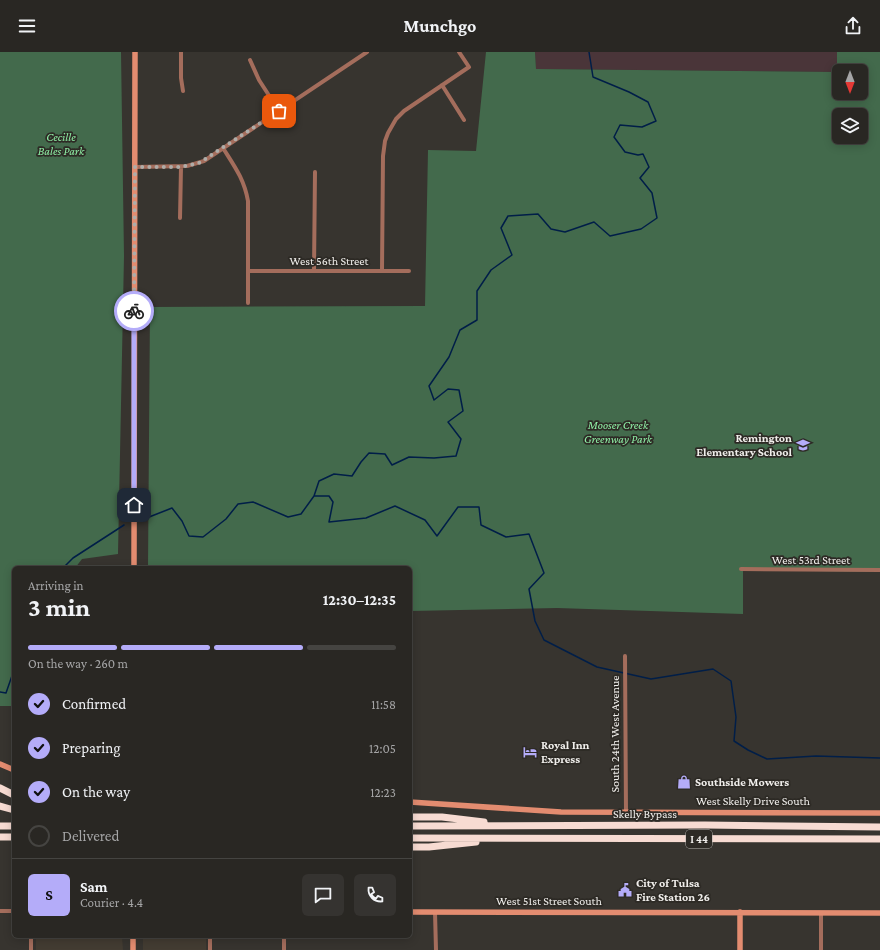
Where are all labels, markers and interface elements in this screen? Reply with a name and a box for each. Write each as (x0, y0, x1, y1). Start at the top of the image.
icon: menu (16, 15, 38, 37)
icon: share (842, 15, 864, 37)
text: Munchgo (404, 16, 476, 36)
north arrow (832, 64, 868, 100)
map controls (832, 64, 868, 144)
pin (262, 94, 296, 128)
icon: bag (268, 100, 290, 122)
button: layers (832, 108, 868, 144)
park label: Cecille Bales Park (38, 130, 85, 158)
street label: West 56th Street (289, 254, 370, 268)
courier (114, 291, 154, 331)
icon: bike (123, 300, 145, 322)
park label: Mooser Creek Greenway Park (584, 418, 653, 446)
place label: Remington Elementary School (696, 431, 793, 459)
school or university icon: Remington Elementary School (795, 437, 811, 453)
pin (117, 488, 151, 522)
icon: home (123, 494, 145, 516)
street label: West 53rd Street (772, 553, 851, 567)
text: Arriving in (28, 578, 84, 593)
text: 12:30–12:35 (323, 592, 396, 608)
text: 3 min (28, 593, 90, 622)
text: On the way · 260 m (28, 656, 128, 671)
street label: South 24th West Avenue (608, 675, 622, 793)
icon: check (28, 693, 50, 715)
text: Confirmed (62, 696, 126, 712)
text: 11:58 (371, 697, 396, 712)
icon: check (28, 737, 50, 759)
place label: Royal Inn Express (541, 738, 590, 766)
text: Preparing (62, 740, 121, 756)
text: 12:05 (369, 741, 396, 756)
hotel icon: Royal Inn Express (522, 744, 538, 760)
shop icon: Southside Mowers (676, 774, 692, 790)
place label: Southside Mowers (695, 775, 789, 789)
icon: check (28, 781, 50, 803)
text: On the way (62, 784, 130, 800)
text: 12:23 (370, 785, 396, 800)
street label: West Skelly Drive South (696, 794, 811, 808)
street label: Skelly Bypass (613, 807, 677, 821)
text: Delivered (62, 828, 119, 844)
road number: I 44 (686, 830, 712, 848)
button: chat (302, 874, 344, 916)
button: phone (354, 874, 396, 916)
place label: City of Tulsa Fire Station 26 (636, 876, 710, 904)
text: Sam (80, 879, 108, 895)
public building icon: City of Tulsa Fire Station 26 (617, 882, 633, 898)
text: S (45, 887, 53, 903)
street label: West 51st Street South (496, 894, 603, 908)
text: Courier · 4.4 (80, 895, 143, 910)

